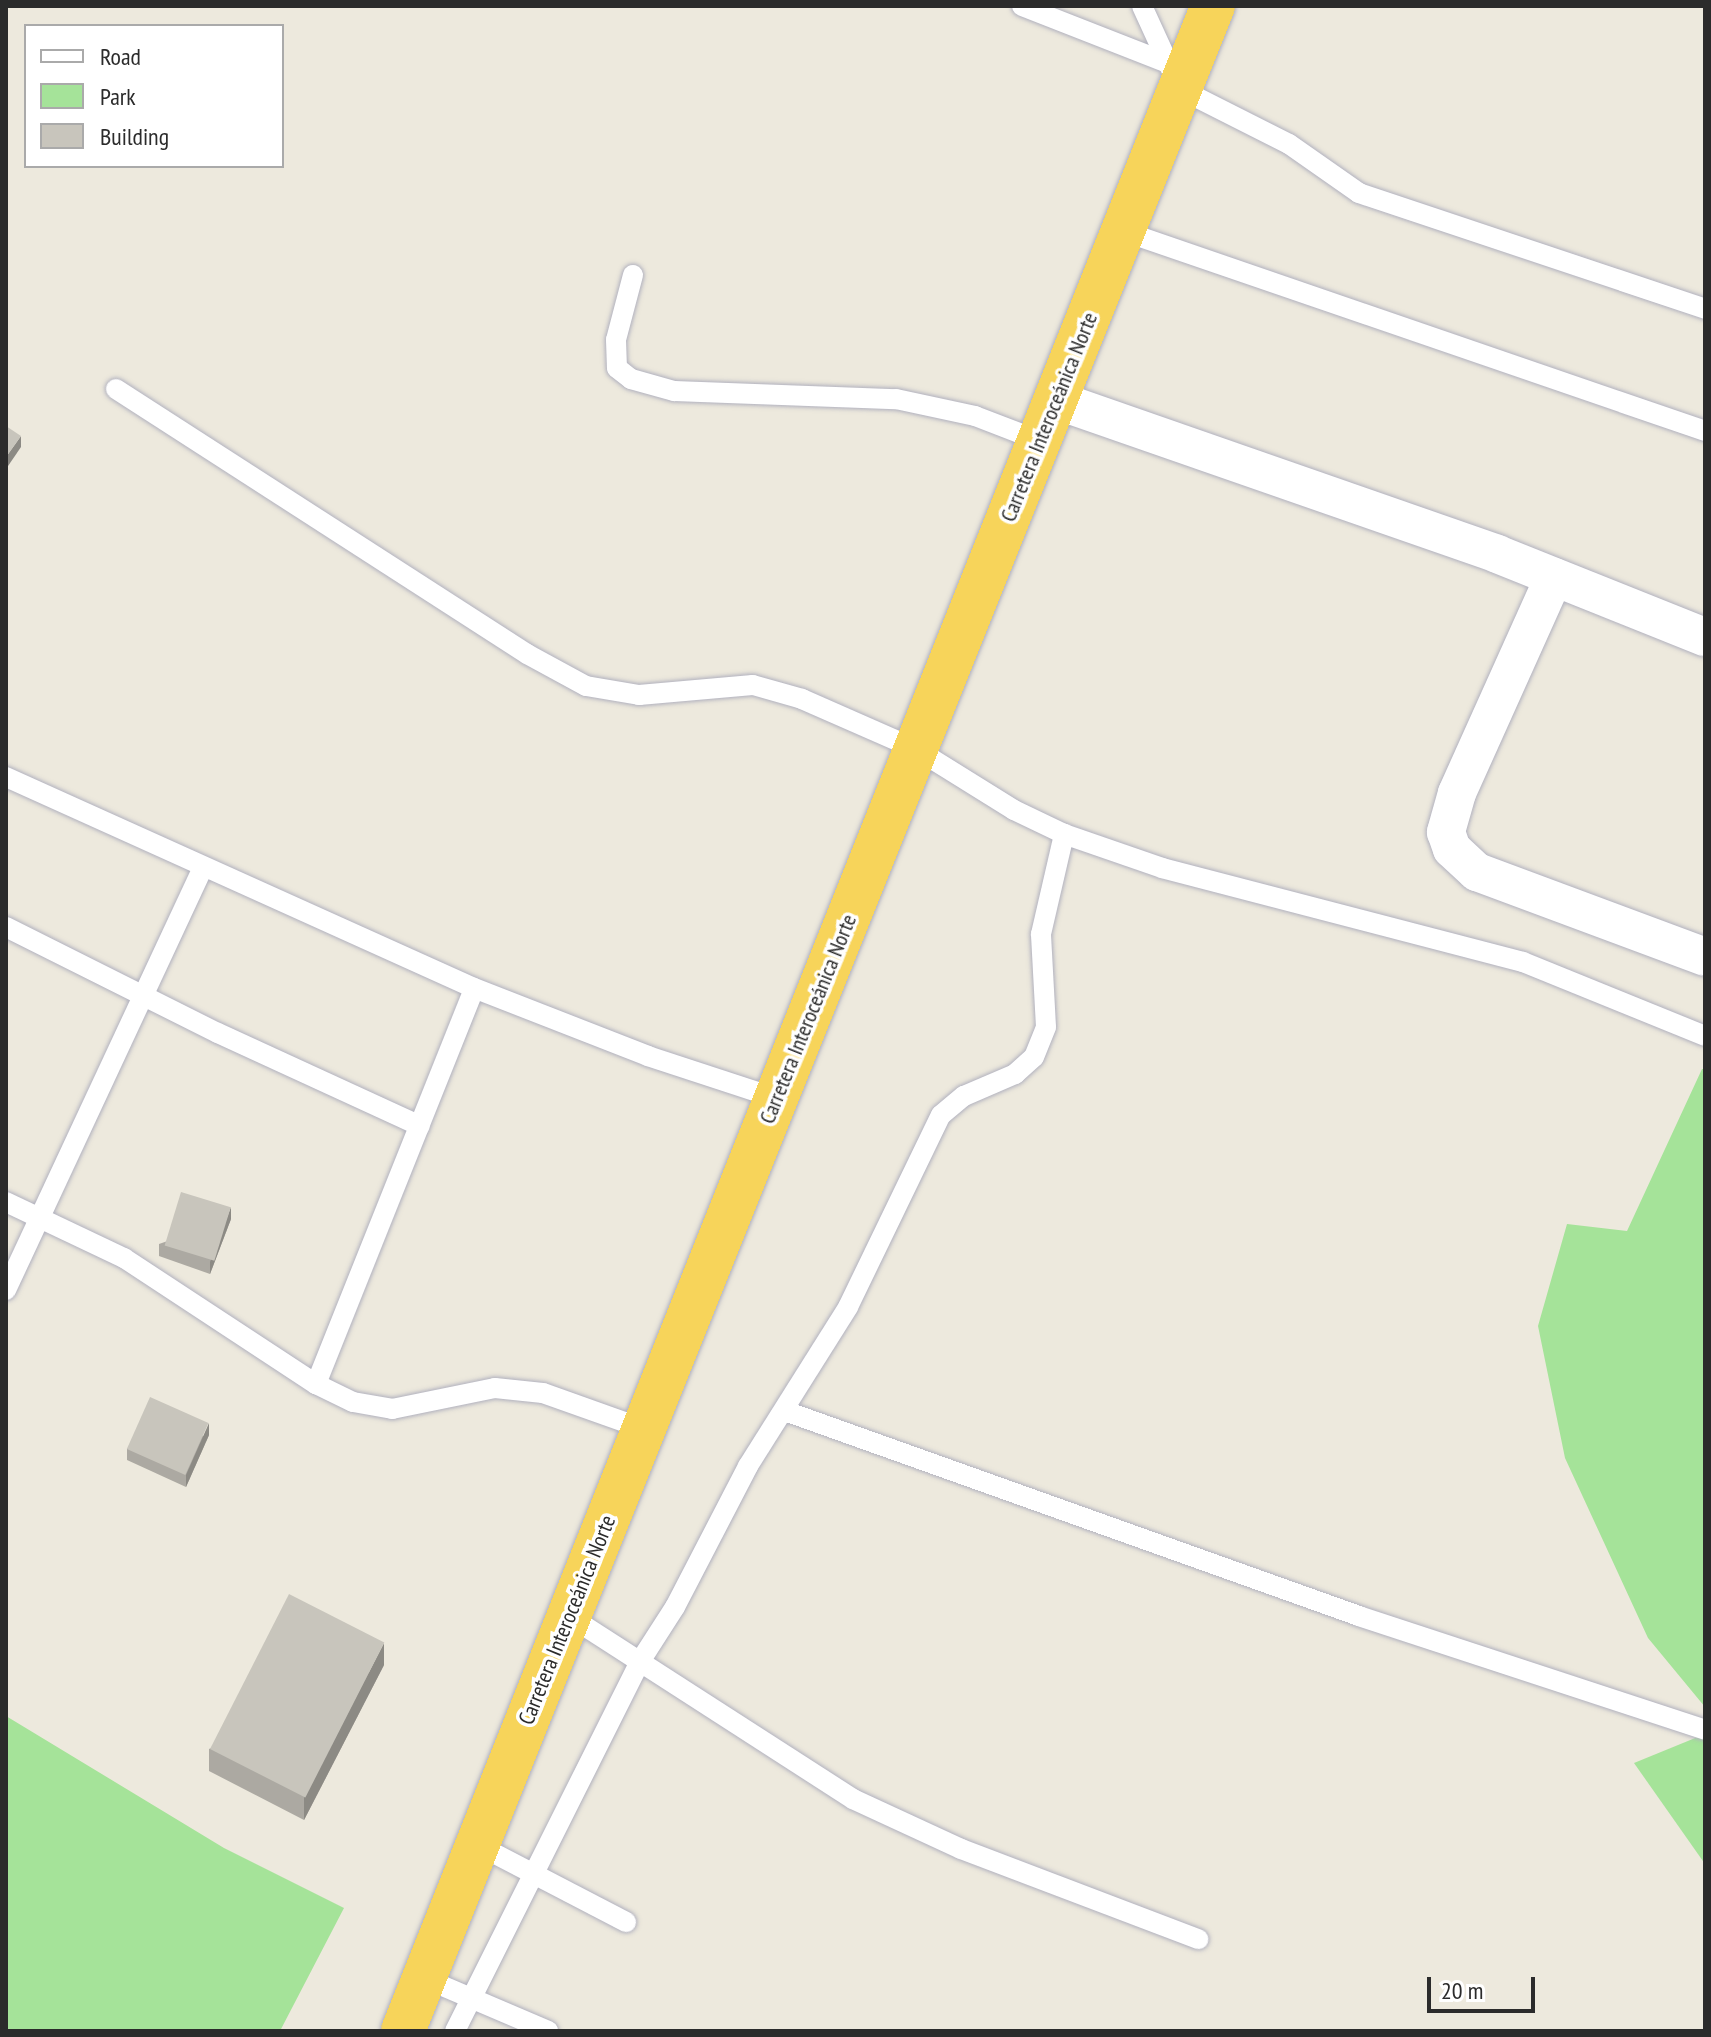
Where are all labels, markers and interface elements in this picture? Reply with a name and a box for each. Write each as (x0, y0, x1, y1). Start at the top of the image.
legend (24, 24, 284, 168)
text: Road (100, 41, 141, 72)
text: Park (100, 81, 136, 112)
text: Building (100, 121, 169, 152)
street label: Carretera Interoceánica Norte (995, 308, 1103, 526)
street label: Carretera Interoceánica Norte (754, 910, 862, 1128)
street label: Carretera Interoceánica Norte (513, 1511, 621, 1729)
scale bar (1431, 1961, 1539, 2011)
text: 20 m (1441, 1975, 1483, 2006)

